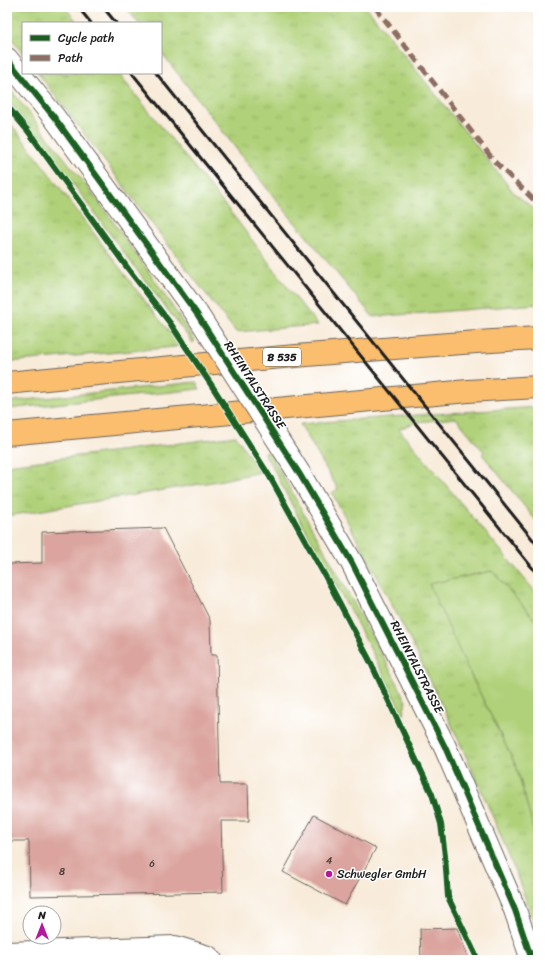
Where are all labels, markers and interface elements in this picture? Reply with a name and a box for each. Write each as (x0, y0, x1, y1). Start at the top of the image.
legend (22, 22, 162, 74)
text: Cycle path (58, 27, 114, 49)
text: Path (58, 47, 83, 69)
street label: RHEINTALSTRASSE (218, 336, 293, 435)
road number: B 535 (263, 348, 301, 366)
street label: RHEINTALSTRASSE (384, 617, 451, 719)
house number: 4 (326, 852, 332, 870)
house number: 6 (149, 855, 155, 873)
house number: 8 (59, 863, 65, 881)
place label: Schwegler GmbH (337, 863, 427, 885)
marker: Schwegler GmbH (324, 869, 334, 879)
north arrow (22, 905, 62, 945)
text: N (37, 906, 46, 925)

